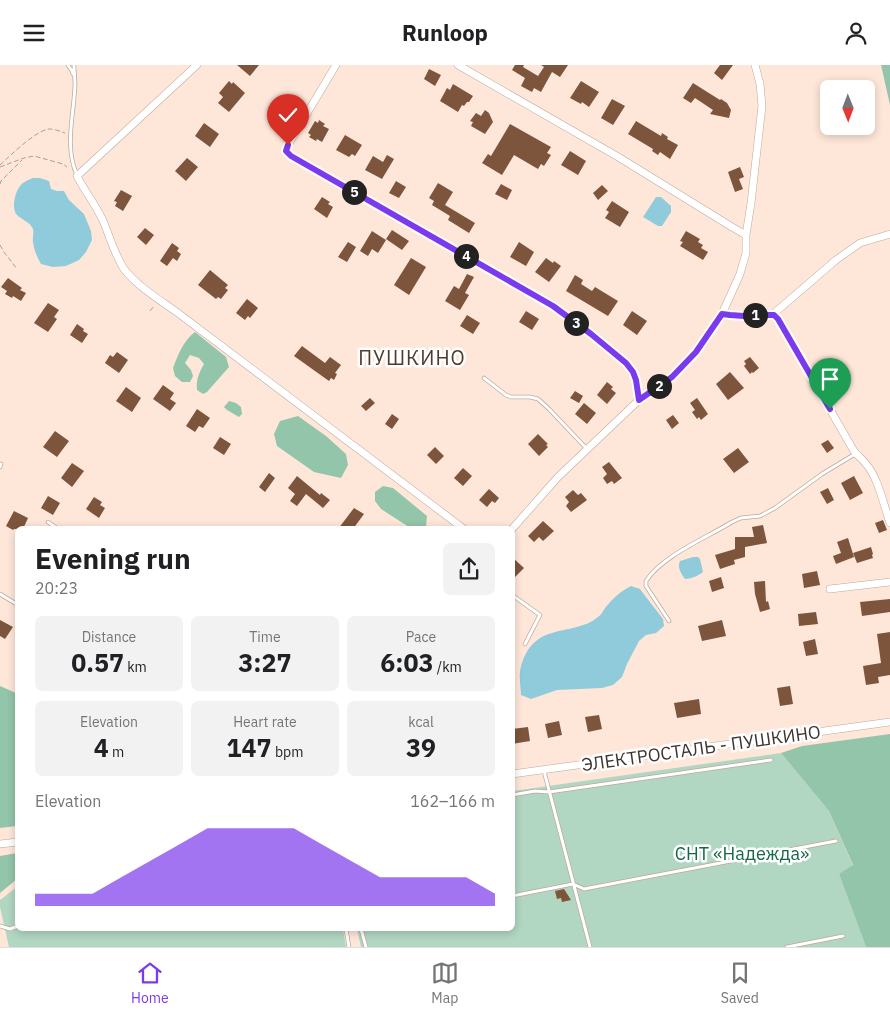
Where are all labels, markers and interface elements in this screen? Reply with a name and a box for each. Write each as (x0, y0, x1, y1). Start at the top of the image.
text: Runloop (402, 18, 488, 47)
icon: menu (20, 19, 48, 47)
icon: person (842, 19, 870, 47)
north arrow (820, 80, 875, 135)
map controls (820, 80, 875, 135)
pin (267, 94, 309, 145)
icon: check (274, 101, 302, 129)
pin: 5 (342, 179, 366, 205)
text: 5 (350, 183, 359, 201)
pin: 4 (454, 243, 478, 269)
text: 4 (462, 247, 471, 265)
pin: 1 (742, 303, 768, 327)
text: 1 (751, 306, 760, 324)
pin: 3 (564, 311, 588, 335)
text: 3 (572, 314, 581, 332)
district label: ПУШКИНО (358, 344, 466, 371)
pin (809, 358, 851, 409)
icon: arrive (816, 365, 844, 393)
pin: 2 (646, 373, 672, 399)
text: 2 (655, 377, 664, 395)
text: Evening run (35, 540, 191, 577)
button: share (443, 543, 495, 595)
text: 20:23 (35, 578, 78, 598)
text: Distance (82, 628, 136, 646)
text: Time (249, 628, 281, 646)
text: Pace (406, 628, 436, 646)
text: 0.57 (71, 646, 124, 679)
text: 3:27 (238, 646, 292, 679)
text: 6:03 (380, 646, 433, 679)
text: km (124, 658, 147, 676)
text: /km (433, 658, 462, 676)
text: Elevation (80, 713, 138, 731)
text: Heart rate (233, 713, 297, 731)
text: kcal (408, 713, 434, 731)
street label: ЭЛЕКТРОСТАЛЬ - ПУШКИНО (580, 720, 822, 776)
text: 4 (94, 731, 109, 764)
text: 147 (227, 731, 272, 764)
text: 39 (406, 731, 436, 764)
text: m (109, 743, 124, 761)
text: bpm (272, 743, 303, 761)
text: Elevation (35, 791, 101, 811)
text: 162–166 m (410, 791, 495, 811)
park label: СНТ «Надежда» (675, 842, 809, 865)
tab: Home (131, 959, 169, 1007)
tab: Map (431, 959, 459, 1007)
tab: Saved (721, 959, 759, 1007)

